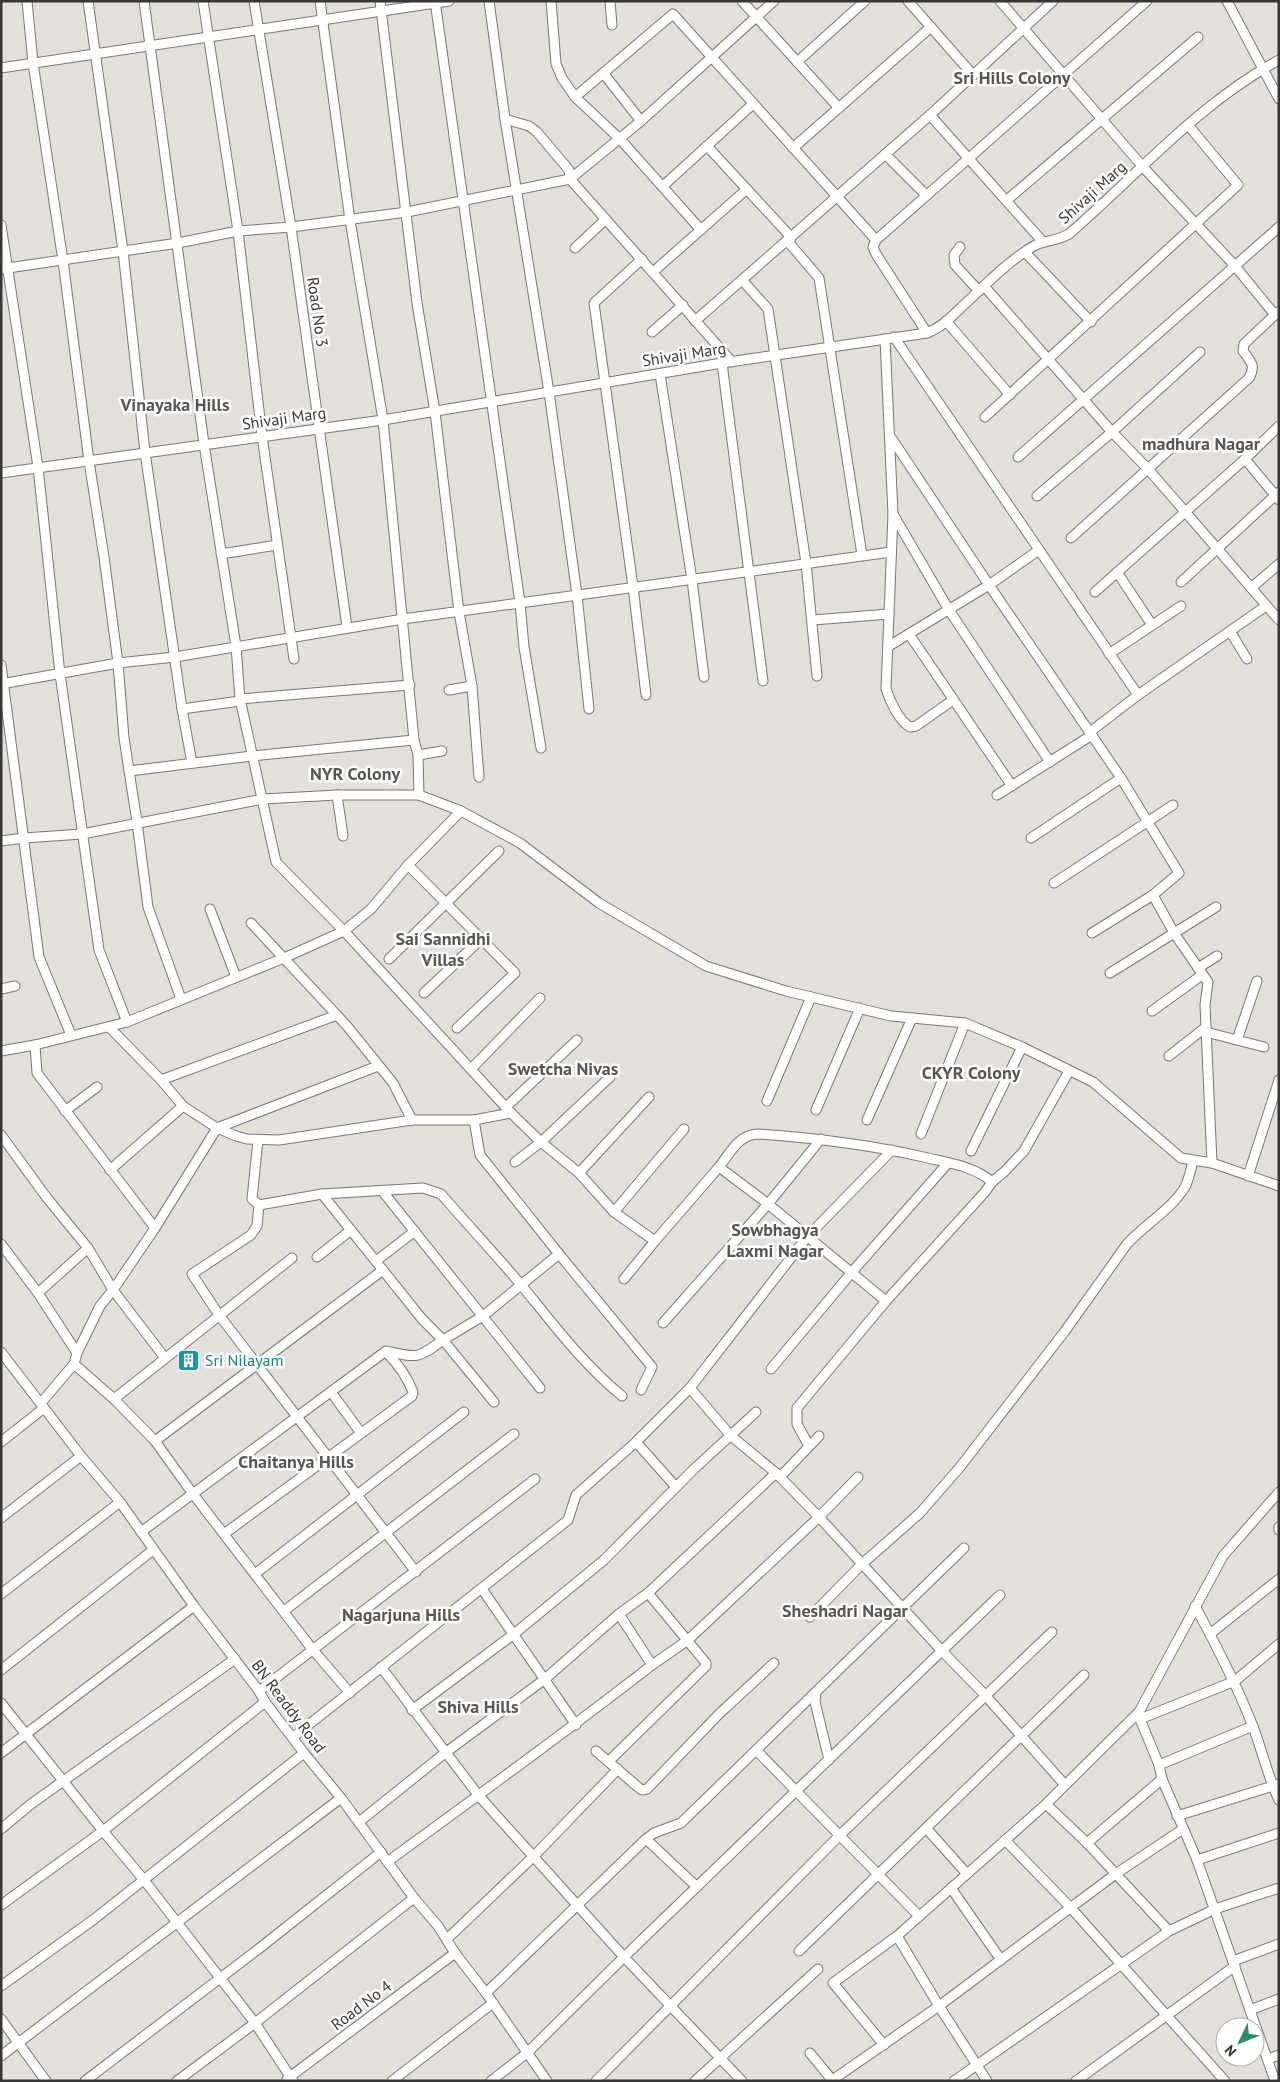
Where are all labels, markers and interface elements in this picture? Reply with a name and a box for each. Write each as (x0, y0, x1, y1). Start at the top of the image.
district label: Sri Hills Colony (954, 66, 1071, 89)
street label: Shivaji Marg (1054, 156, 1130, 228)
street label: Road No 3 (303, 276, 333, 348)
street label: Shivaji Marg (641, 338, 727, 370)
district label: Vinayaka Hills (119, 393, 230, 416)
street label: Shivaji Marg (241, 402, 327, 434)
district label: madhura Nagar (1142, 432, 1261, 455)
district label: NYR Colony (310, 762, 400, 785)
district label: Sai Sannidhi Villas (395, 927, 491, 971)
district label: Swetcha Nivas (508, 1057, 619, 1080)
district label: CKYR Colony (922, 1061, 1021, 1084)
district label: Sowbhagya Laxmi Nagar (726, 1218, 824, 1262)
building icon: Sri Nilayam (177, 1348, 201, 1372)
place label: Sri Nilayam (205, 1350, 284, 1370)
district label: Chaitanya Hills (238, 1450, 354, 1473)
district label: Sheshadri Nagar (782, 1599, 909, 1622)
district label: Nagarjuna Hills (342, 1603, 460, 1626)
street label: BN Readdy Road (247, 1655, 331, 1757)
district label: Shiva Hills (438, 1695, 519, 1718)
street label: Road No 4 (327, 1976, 395, 2034)
north arrow (1215, 2017, 1265, 2067)
text: N (1221, 2041, 1240, 2060)

